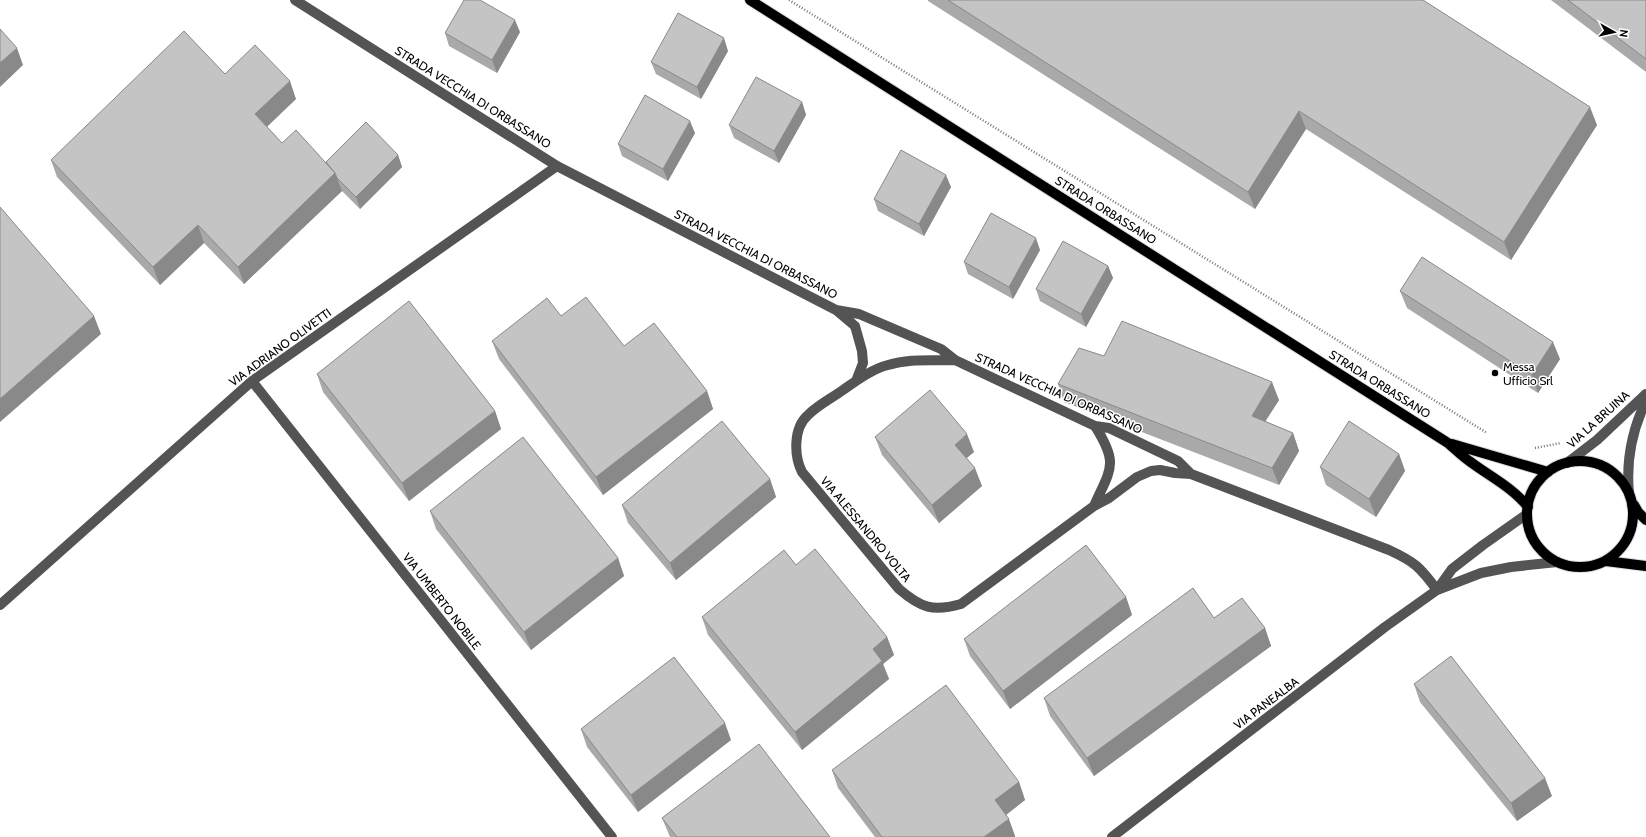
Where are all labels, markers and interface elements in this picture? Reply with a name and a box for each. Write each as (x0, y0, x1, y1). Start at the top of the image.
north arrow (1594, 12, 1634, 52)
text: N (1616, 29, 1631, 38)
street label: STRADA VECCHIA DI ORBASSANO (392, 43, 554, 151)
street label: STRADA ORBASSANO (1052, 173, 1160, 247)
street label: STRADA VECCHIA DI ORBASSANO (672, 206, 840, 302)
street label: VIA ADRIANO OLIVETTI (226, 305, 334, 389)
street label: STRADA ORBASSANO (1326, 347, 1434, 421)
street label: STRADA VECCHIA DI ORBASSANO (973, 349, 1145, 437)
place label: Messa Ufficio Srl (1503, 359, 1553, 388)
marker: Messa Ufficio Srl (1490, 368, 1500, 378)
street label: VIA LA BRUINA (1564, 387, 1633, 451)
street label: VIA ALESSANDRO VOLTA (817, 473, 915, 585)
street label: VIA UMBERTO NOBILE (400, 550, 485, 652)
street label: VIA PANEALBA (1231, 673, 1302, 732)

